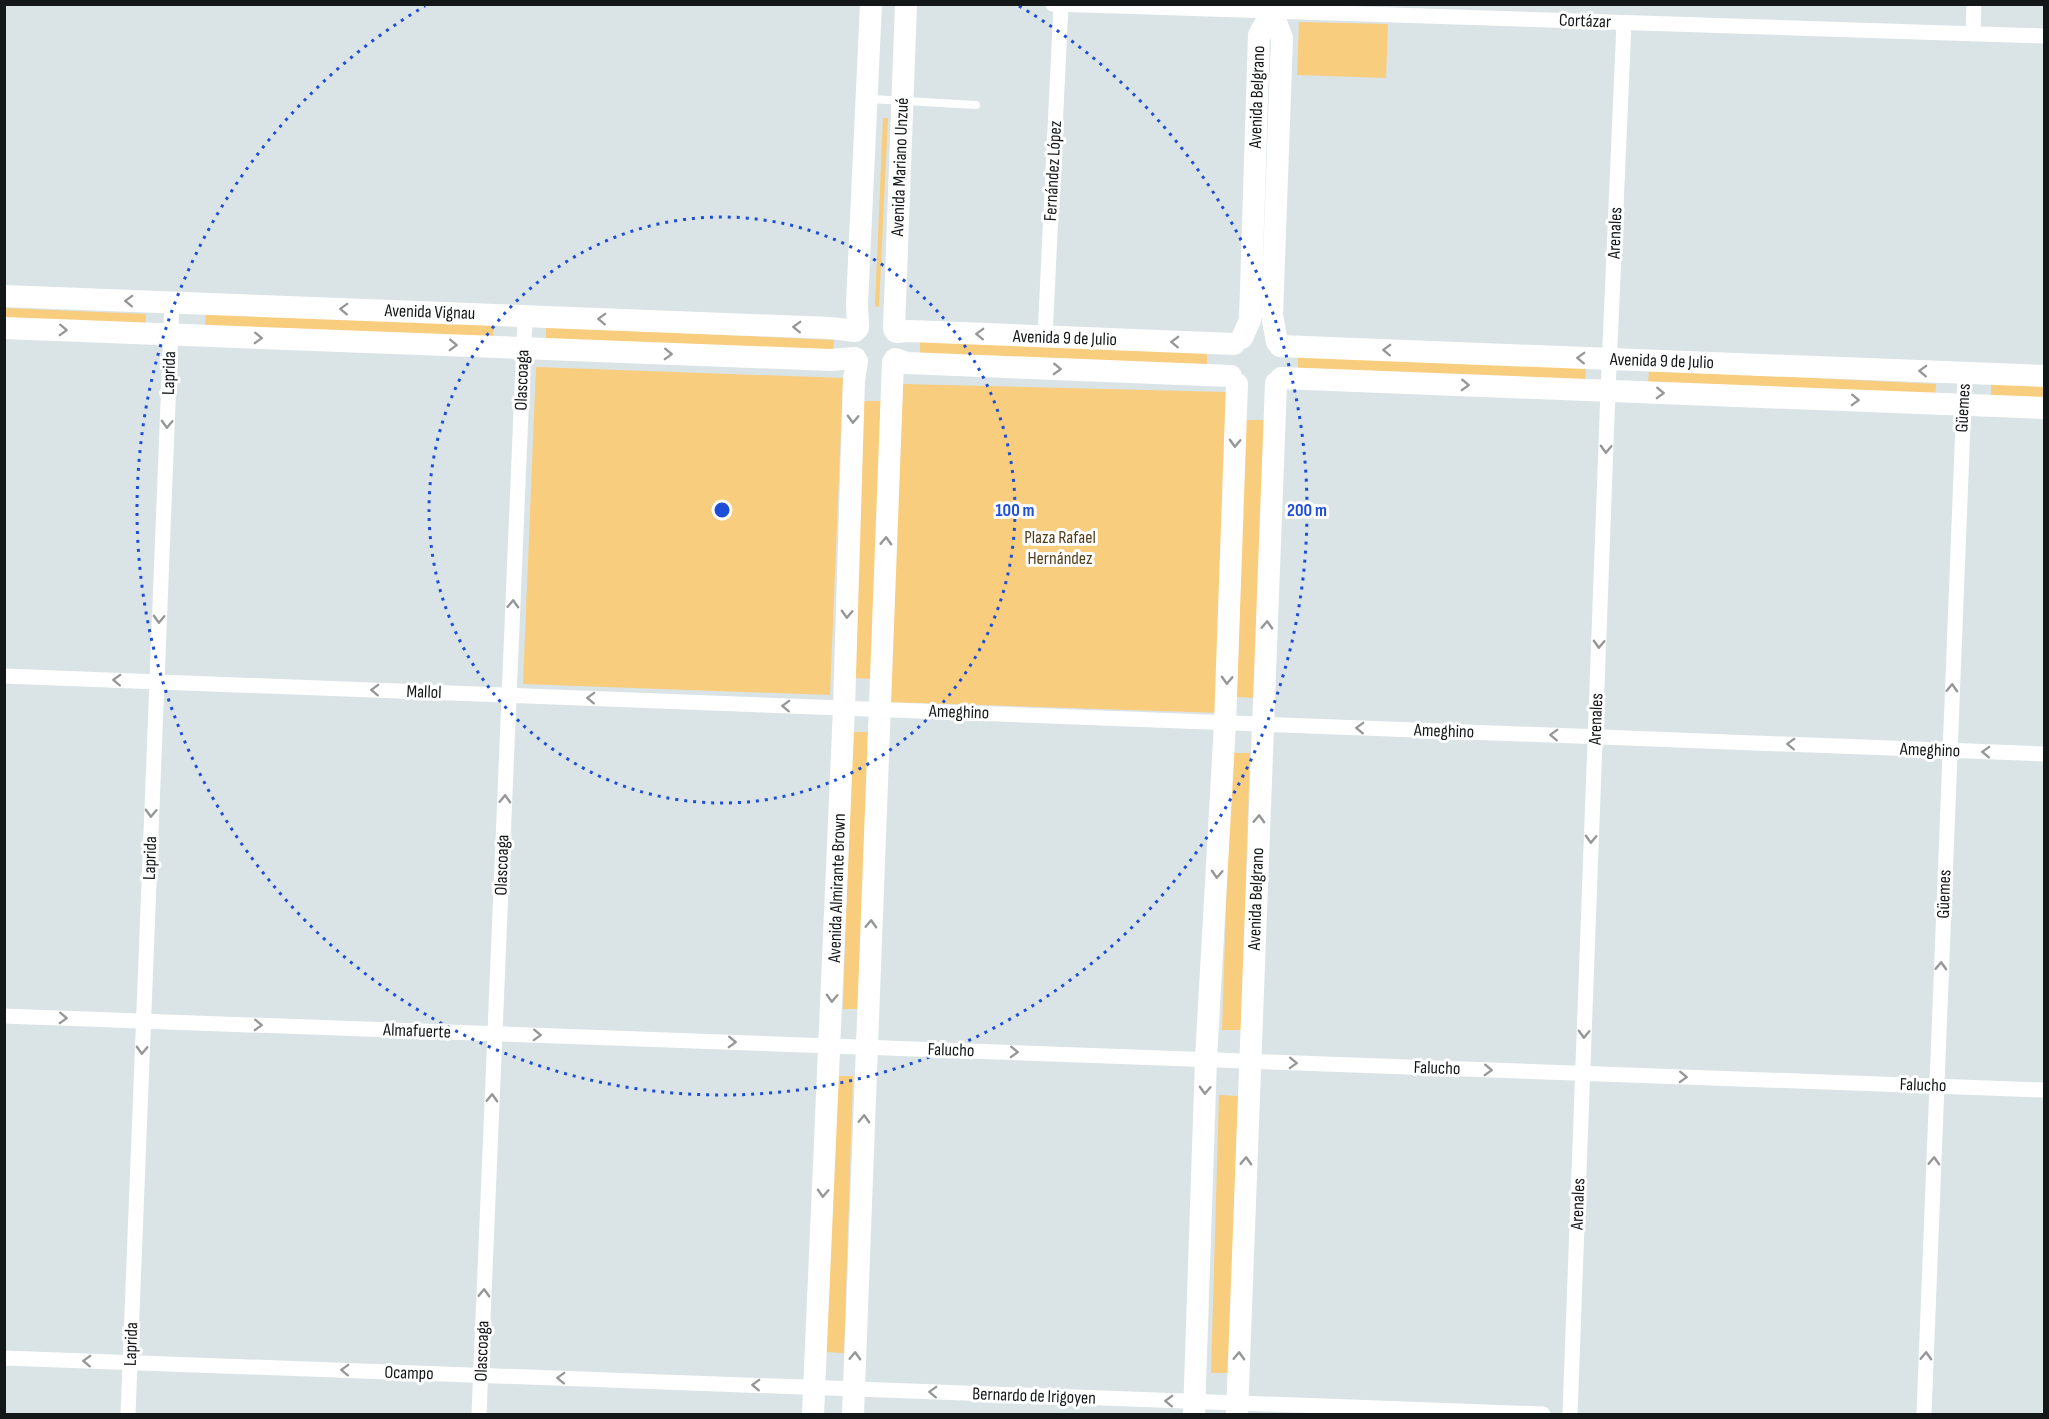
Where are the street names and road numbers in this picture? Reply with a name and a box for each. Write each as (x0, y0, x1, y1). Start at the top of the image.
street label: Cortázar (1558, 10, 1612, 32)
street label: Avenida Belgrano (1245, 45, 1269, 150)
street label: Avenida Mariano Unzué (887, 97, 913, 238)
street label: Fernández López (1040, 120, 1066, 222)
street label: Arenales (1604, 207, 1626, 260)
street label: Avenida Vignau (383, 300, 476, 324)
street label: Avenida 9 de Julio (1012, 326, 1117, 350)
street label: Olascoaga (510, 349, 534, 411)
street label: Avenida 9 de Julio (1609, 349, 1714, 373)
street label: Laprida (158, 351, 180, 395)
street label: Güemes (1951, 383, 1975, 433)
street label: Mallol (406, 681, 442, 703)
street label: Arenales (1585, 693, 1607, 746)
street label: Ameghino (928, 700, 989, 724)
street label: Ameghino (1413, 719, 1474, 743)
street label: Ameghino (1899, 738, 1960, 762)
street label: Avenida Almirante Brown (824, 813, 850, 964)
street label: Olascoaga (490, 834, 514, 896)
street label: Laprida (139, 836, 161, 880)
street label: Avenida Belgrano (1244, 847, 1268, 952)
street label: Güemes (1933, 869, 1955, 919)
street label: Almafuerte (382, 1019, 451, 1043)
street label: Falucho (927, 1039, 975, 1061)
street label: Falucho (1413, 1057, 1461, 1079)
street label: Falucho (1899, 1074, 1947, 1096)
street label: Arenales (1567, 1178, 1589, 1231)
street label: Olascoaga (470, 1320, 494, 1382)
street label: Laprida (120, 1322, 142, 1366)
street label: Ocampo (384, 1362, 434, 1384)
street label: Bernardo de Irigoyen (972, 1383, 1096, 1409)

